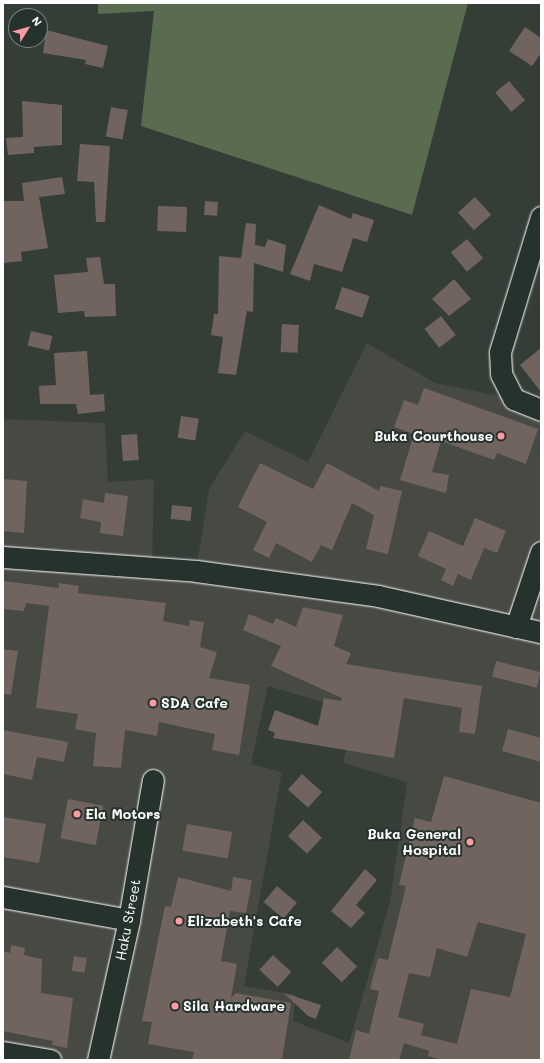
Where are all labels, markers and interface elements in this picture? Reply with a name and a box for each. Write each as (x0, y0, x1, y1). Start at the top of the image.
north arrow (8, 8, 48, 48)
text: N (29, 13, 46, 29)
place label: Buka Courthouse (374, 428, 493, 444)
marker: Buka Courthouse (496, 431, 506, 441)
place label: SDA Cafe (161, 695, 228, 711)
marker: SDA Cafe (148, 698, 158, 708)
place label: Ela Motors (85, 806, 160, 822)
marker: Ela Motors (72, 809, 82, 819)
place label: Buka General Hospital (367, 826, 461, 858)
marker: Buka General Hospital (464, 836, 476, 848)
street label: Haku Street (112, 878, 144, 962)
place label: Elizabeth's Cafe (187, 913, 302, 929)
marker: Elizabeth's Cafe (174, 916, 184, 926)
place label: Sila Hardware (183, 998, 285, 1014)
marker: Sila Hardware (170, 1001, 180, 1011)

